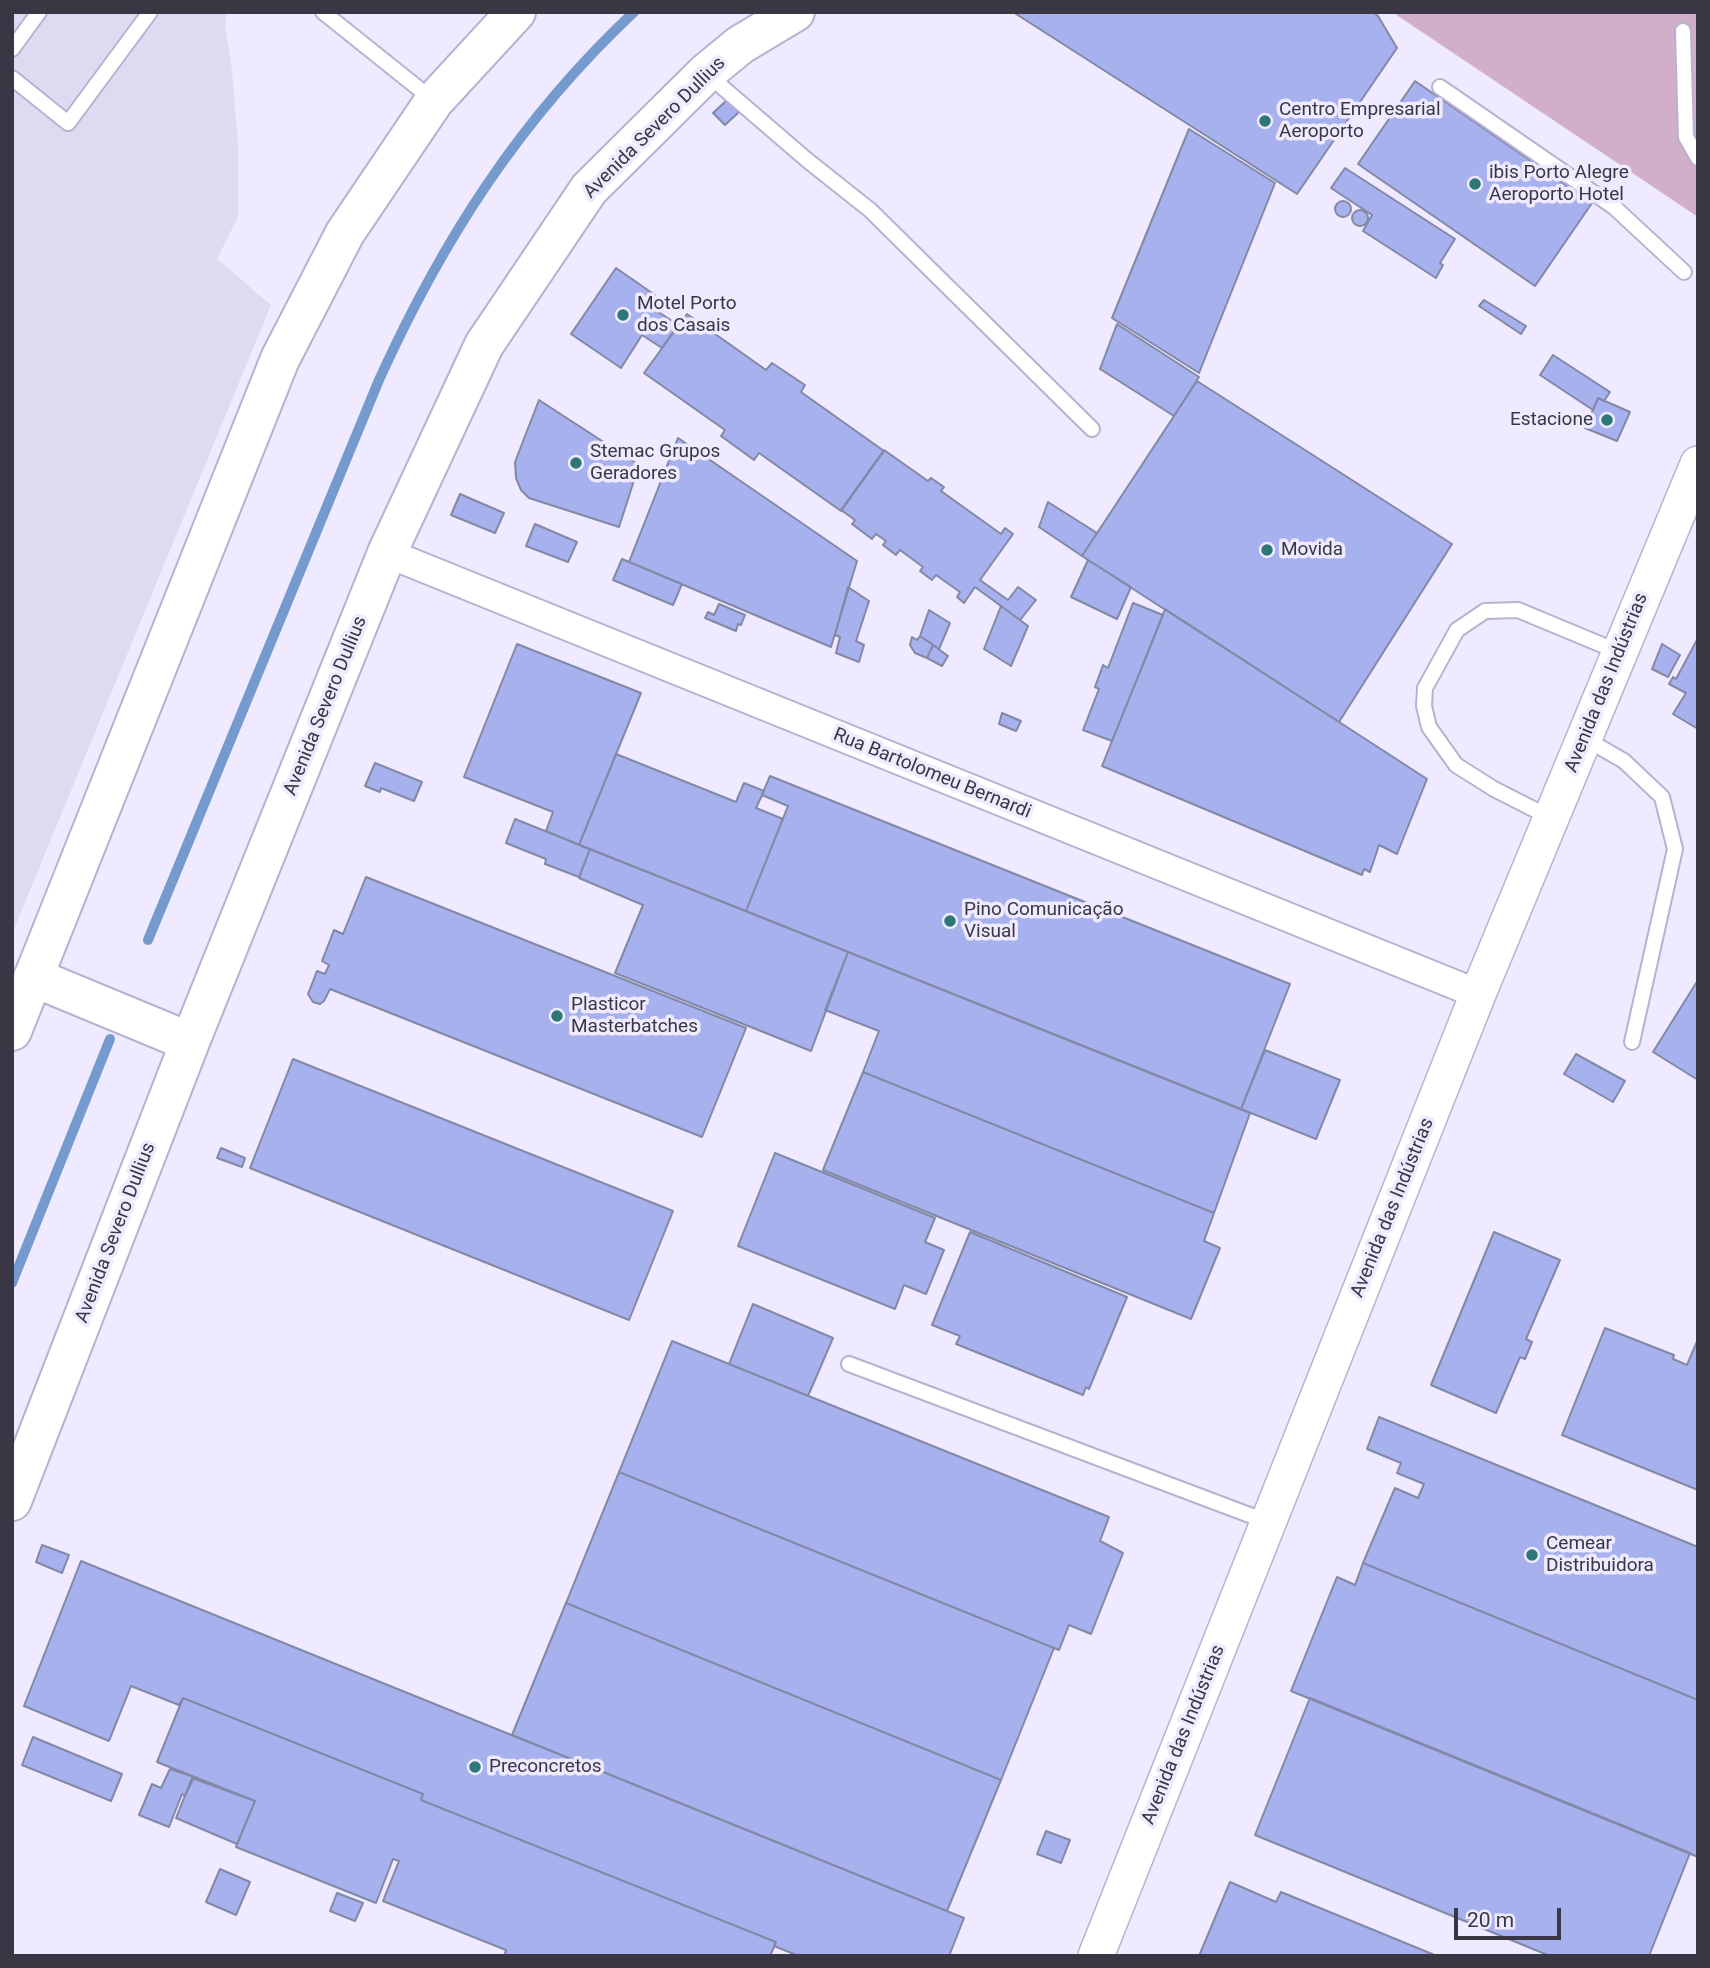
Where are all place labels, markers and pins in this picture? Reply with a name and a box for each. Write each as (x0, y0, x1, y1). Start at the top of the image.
place label: Centro Empresarial Aeroporto (1279, 99, 1441, 143)
marker: Centro Empresarial Aeroporto (1257, 113, 1273, 129)
place label: ibis Porto Alegre Aeroporto Hotel (1489, 162, 1629, 206)
marker: ibis Porto Alegre Aeroporto Hotel (1467, 176, 1483, 192)
place label: Motel Porto dos Casais (637, 293, 737, 337)
marker: Motel Porto dos Casais (615, 307, 631, 323)
place label: Estacione (1510, 409, 1593, 431)
marker: Estacione (1599, 412, 1615, 428)
place label: Stemac Grupos Geradores (590, 441, 720, 485)
marker: Stemac Grupos Geradores (568, 455, 584, 471)
place label: Movida (1281, 539, 1343, 561)
marker: Movida (1259, 542, 1275, 558)
place label: Pino Comunicação Visual (964, 899, 1123, 943)
marker: Pino Comunicação Visual (942, 913, 958, 929)
place label: Plasticor Masterbatches (571, 994, 698, 1038)
marker: Plasticor Masterbatches (549, 1008, 565, 1024)
place label: Cemear Distribuidora (1546, 1533, 1654, 1577)
marker: Cemear Distribuidora (1524, 1547, 1540, 1563)
place label: Preconcretos (489, 1756, 602, 1778)
marker: Preconcretos (467, 1759, 483, 1775)

